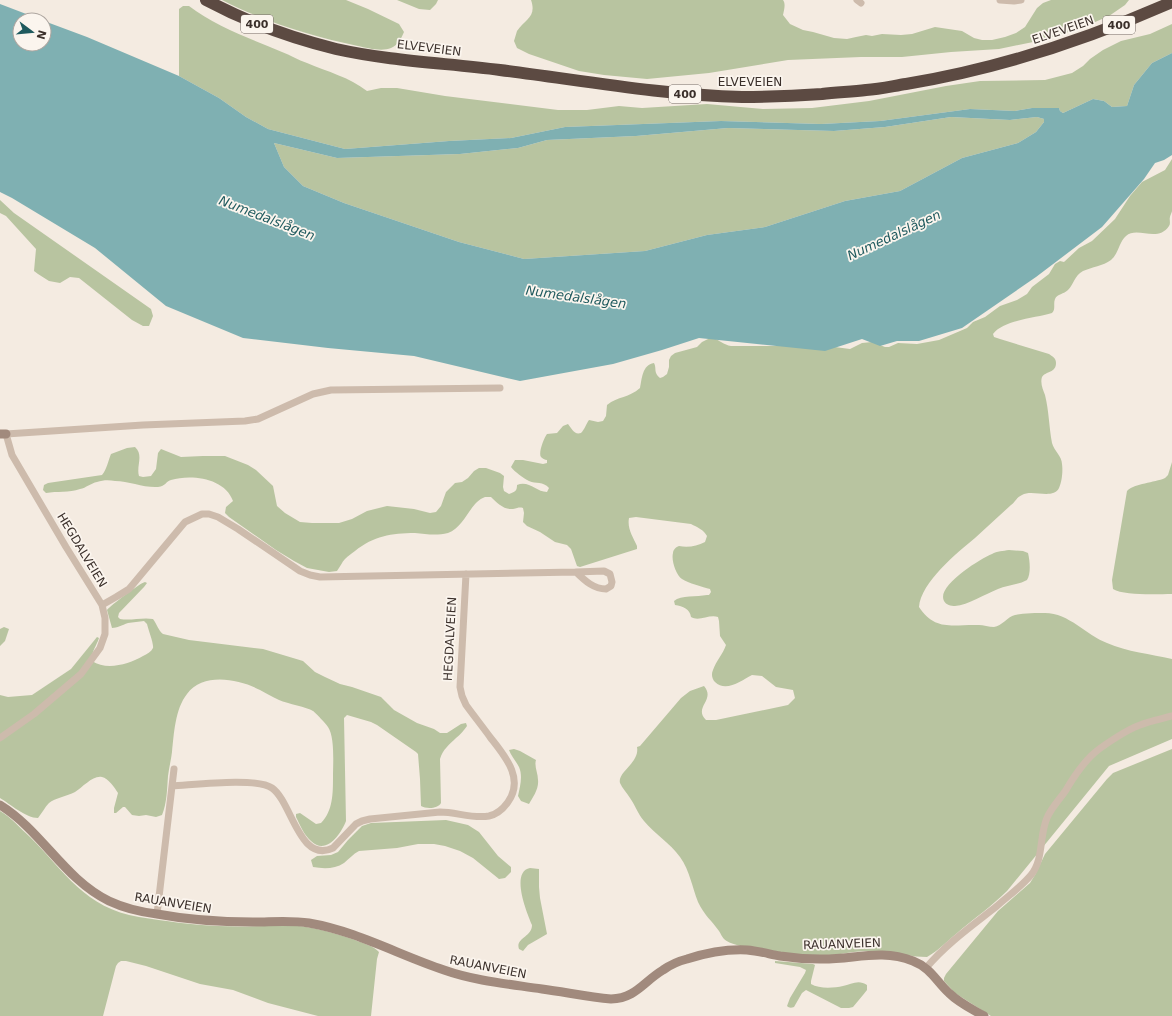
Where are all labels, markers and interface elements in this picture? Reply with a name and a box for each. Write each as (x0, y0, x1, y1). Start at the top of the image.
north arrow (12, 12, 52, 52)
street label: ELVEVEIEN (1030, 13, 1096, 47)
road number: 400 (241, 15, 273, 33)
road number: 400 (1103, 16, 1135, 34)
text: N (34, 28, 49, 41)
street label: ELVEVEIEN (396, 37, 462, 59)
street label: ELVEVEIEN (718, 75, 782, 89)
road number: 400 (669, 85, 701, 103)
water label: Numedalslågen (217, 193, 317, 243)
water label: Numedalslågen (845, 207, 943, 263)
water label: Numedalslågen (525, 283, 627, 311)
street label: HEGDALVEIEN (54, 510, 110, 590)
street label: HEGDALVEIEN (441, 596, 459, 682)
street label: RAUANVEIEN (133, 890, 213, 916)
street label: RAUANVEIEN (803, 936, 881, 952)
street label: RAUANVEIEN (448, 953, 528, 981)

